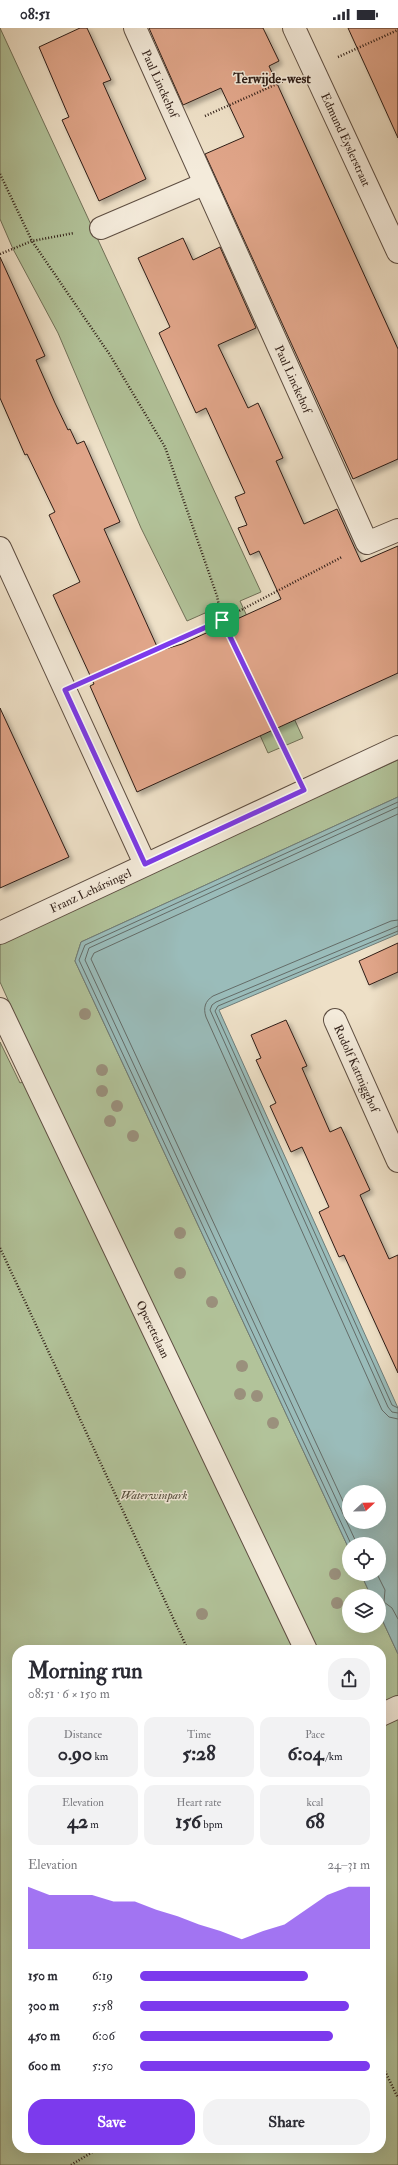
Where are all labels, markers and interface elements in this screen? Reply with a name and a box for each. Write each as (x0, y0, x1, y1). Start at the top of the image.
text: 08:51 (20, 5, 50, 24)
street label: Paul Linckehof (138, 47, 182, 122)
district label: Terwijde-west (232, 70, 311, 87)
street label: Edmund Eyslerstraat (317, 91, 374, 189)
street label: Paul Linckehof (271, 343, 315, 417)
pin (205, 603, 239, 637)
icon: arrive (211, 609, 233, 631)
street label: Franz Lehársingel (48, 866, 134, 917)
street label: Rudolf Kattnigghof (330, 1023, 383, 1117)
street label: Operettelaan (132, 1298, 173, 1361)
north arrow (342, 1485, 386, 1529)
map controls (342, 1485, 386, 1633)
park label: Waterwinpark (120, 1488, 188, 1503)
button: locate (342, 1537, 386, 1581)
button: layers (342, 1589, 386, 1633)
text: Morning run (28, 1657, 143, 1685)
button: share (328, 1658, 370, 1700)
text: 08:51 · 6 × 150 m (28, 1686, 110, 1702)
text: Distance (64, 1728, 102, 1741)
text: Time (187, 1728, 211, 1741)
text: Pace (305, 1728, 325, 1741)
text: 0.90 (58, 1741, 92, 1766)
text: 5:28 (182, 1741, 216, 1766)
text: 6:04 (288, 1741, 324, 1766)
text: km (92, 1750, 108, 1763)
text: /km (324, 1750, 342, 1763)
text: Elevation (62, 1796, 104, 1809)
text: Heart rate (177, 1796, 221, 1809)
text: kcal (307, 1796, 323, 1809)
text: 42 (67, 1809, 88, 1834)
text: 156 (175, 1809, 201, 1834)
text: 68 (305, 1809, 325, 1834)
text: m (88, 1818, 99, 1831)
text: bpm (201, 1818, 223, 1831)
text: Elevation (28, 1857, 78, 1873)
text: 24–31 m (327, 1857, 370, 1873)
text: 150 m (28, 1968, 58, 1984)
text: 6:19 (92, 1968, 113, 1984)
text: 300 m (28, 1998, 59, 2014)
text: 5:58 (92, 1998, 113, 2014)
text: 450 m (28, 2028, 60, 2044)
text: 6:06 (92, 2028, 115, 2044)
text: 600 m (28, 2058, 61, 2074)
text: 5:50 (92, 2058, 113, 2074)
button: Save (28, 2099, 195, 2145)
button: Share (203, 2099, 370, 2145)

